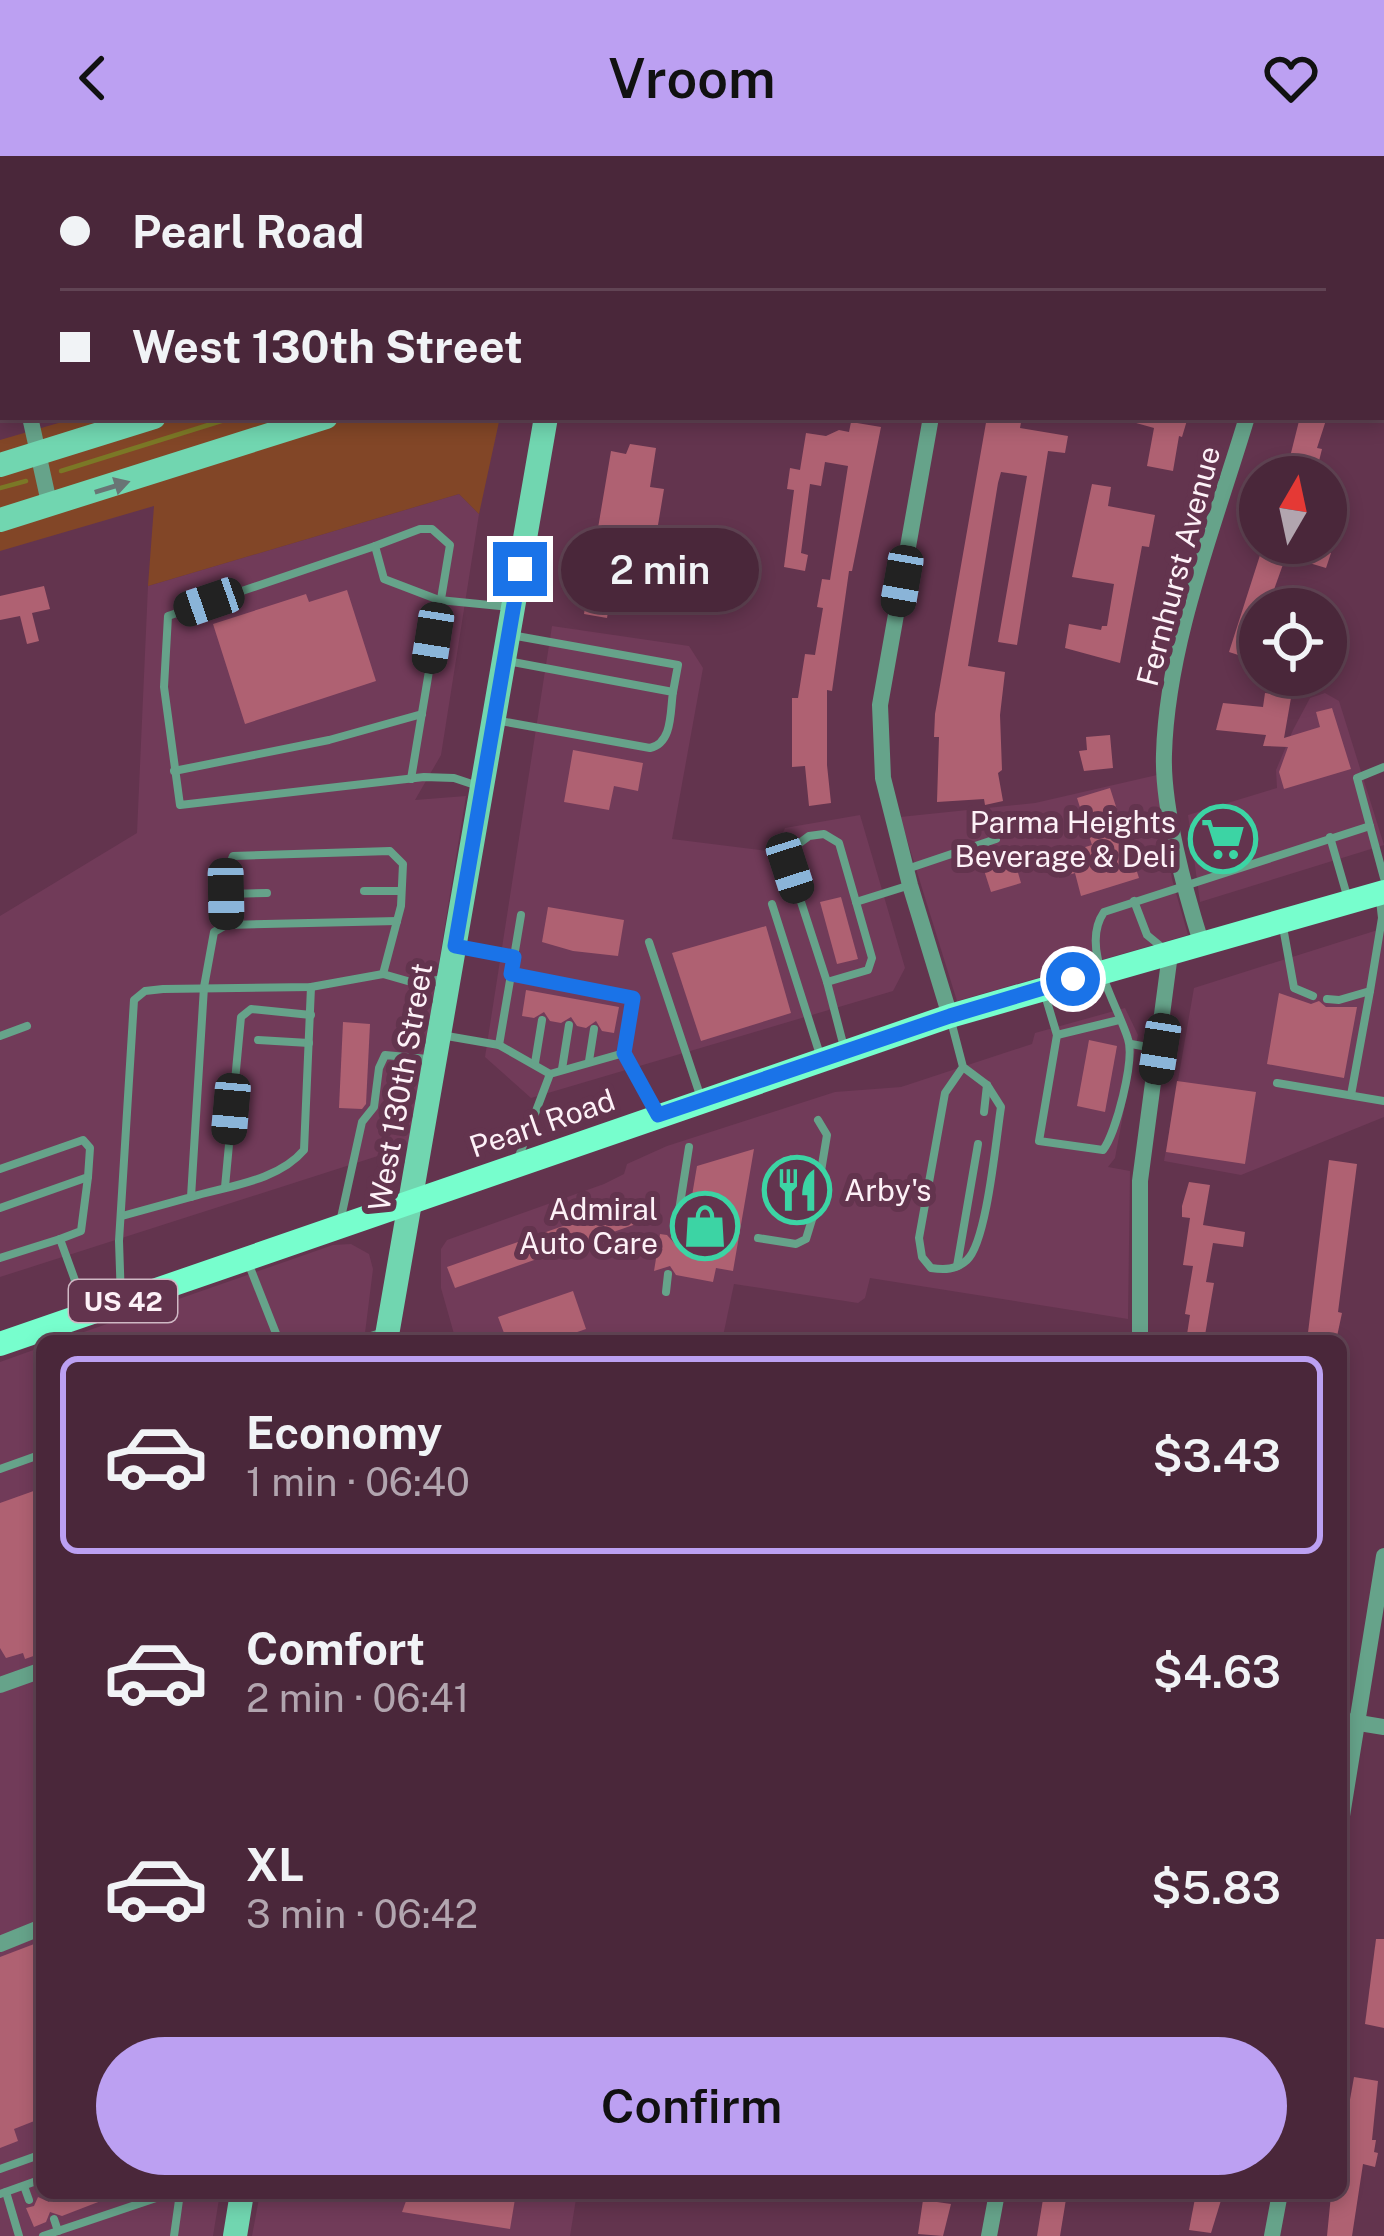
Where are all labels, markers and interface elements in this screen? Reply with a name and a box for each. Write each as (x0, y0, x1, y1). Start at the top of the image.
icon: back (60, 45, 126, 111)
icon: heart (1258, 45, 1324, 111)
text: Vroom (608, 47, 776, 110)
text: Pearl Road (132, 205, 365, 258)
text: West 130th Street (132, 320, 523, 373)
street label: Fernhurst Avenue (1129, 442, 1227, 690)
north arrow (1239, 456, 1347, 564)
map controls (1239, 456, 1347, 696)
one-way arrow (94, 477, 131, 496)
callout: 2 min (562, 527, 760, 611)
route end (493, 542, 547, 596)
car (878, 542, 926, 620)
text: 2 min (610, 547, 710, 593)
car (169, 573, 249, 631)
button: locate (1239, 588, 1347, 696)
car (410, 600, 456, 676)
place label: Parma Heights Beverage & Deli (955, 804, 1176, 874)
supermarket icon: Parma Heights Beverage & Deli (1188, 804, 1258, 874)
car (762, 828, 818, 908)
car (207, 858, 245, 930)
route start (1046, 952, 1100, 1006)
street label: West 130th Street (360, 960, 440, 1214)
car (1137, 1011, 1183, 1087)
car (210, 1072, 252, 1146)
street label: Pearl Road (465, 1081, 619, 1165)
restaurant icon: Arby's (762, 1155, 832, 1225)
place label: Arby's (844, 1172, 931, 1208)
place label: Admiral Auto Care (519, 1191, 658, 1261)
shop icon: Admiral Auto Care (670, 1191, 740, 1261)
road number: US 42 (69, 1280, 177, 1322)
icon: car (102, 1401, 210, 1509)
text: Economy (246, 1406, 442, 1459)
text: $3.43 (1152, 1429, 1281, 1482)
text: 1 min · 06:40 (246, 1459, 470, 1505)
icon: car (102, 1617, 210, 1725)
text: Comfort (246, 1622, 425, 1675)
text: $4.63 (1153, 1645, 1281, 1698)
text: 2 min · 06:41 (246, 1675, 469, 1721)
icon: car (102, 1833, 210, 1941)
text: XL (246, 1838, 304, 1891)
text: $5.83 (1151, 1861, 1281, 1914)
text: 3 min · 06:42 (246, 1891, 478, 1937)
button: Confirm (96, 2037, 1287, 2175)

